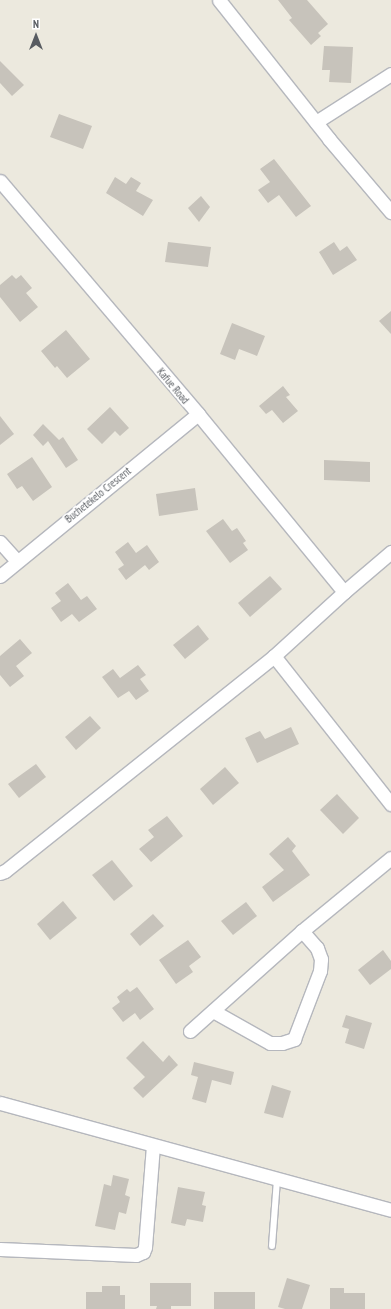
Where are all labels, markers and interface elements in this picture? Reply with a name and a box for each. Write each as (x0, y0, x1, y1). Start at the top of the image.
north arrow (16, 16, 56, 56)
text: N (33, 17, 39, 31)
street label: Kafue Road (154, 365, 192, 407)
street label: Buchetekelo Crescent (62, 464, 134, 526)

